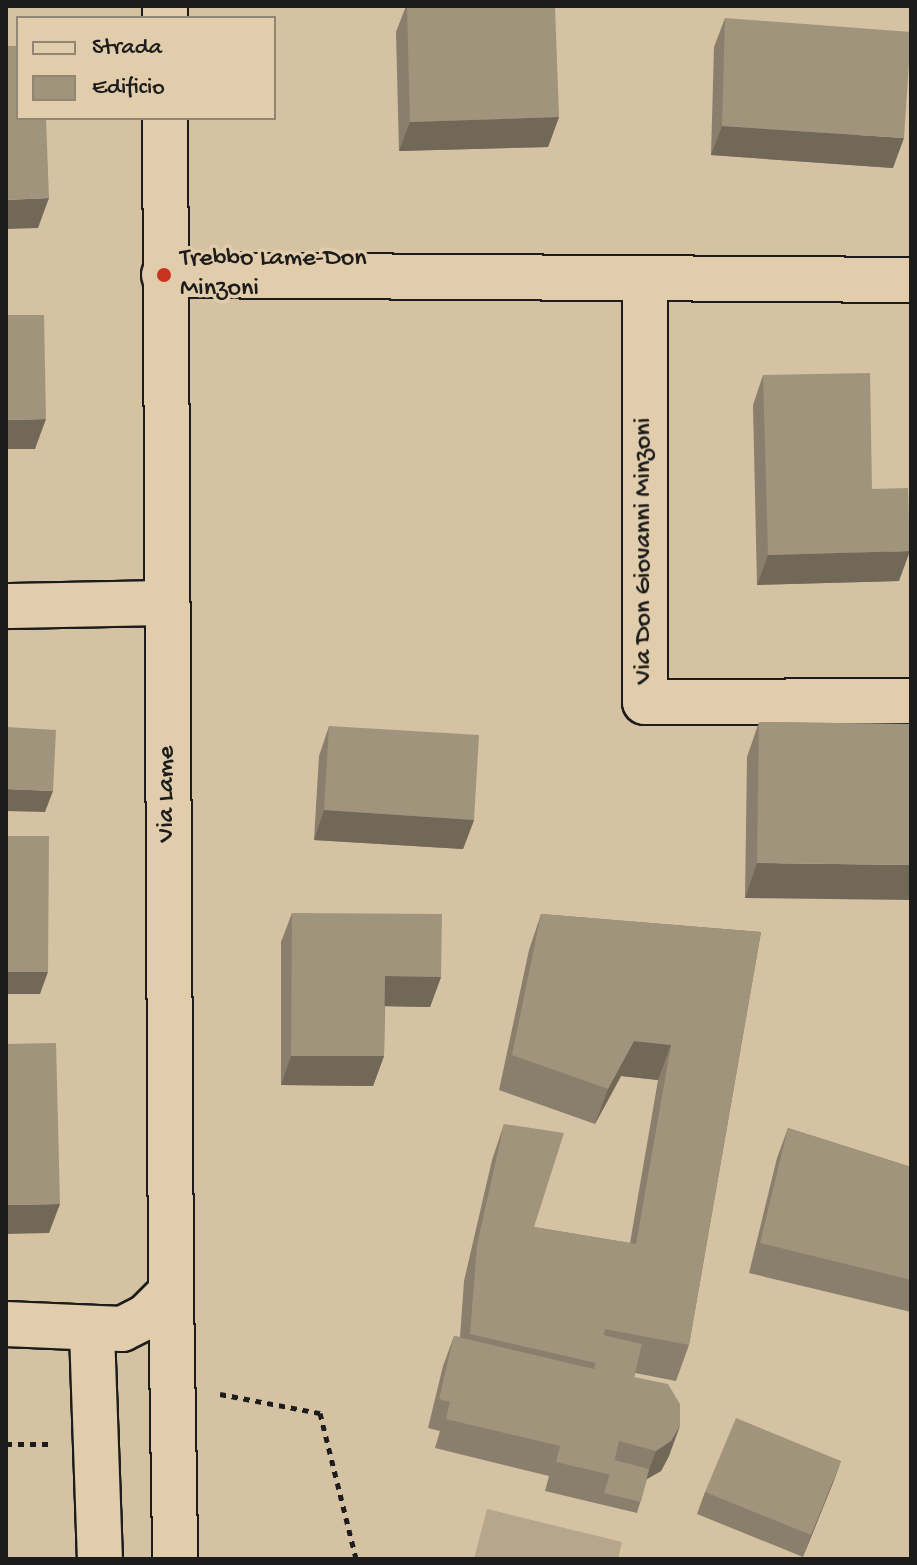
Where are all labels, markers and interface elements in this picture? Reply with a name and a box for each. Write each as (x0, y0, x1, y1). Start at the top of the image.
legend (16, 16, 276, 120)
text: Strada (92, 34, 162, 63)
text: Edificio (92, 74, 165, 103)
place label: Trebbo Lame-Don Minzoni (180, 244, 367, 306)
marker: Trebbo Lame-Don Minzoni (155, 266, 173, 284)
street label: Via Don Giovanni Minzoni (629, 418, 661, 684)
street label: Via Lame (152, 746, 184, 842)

